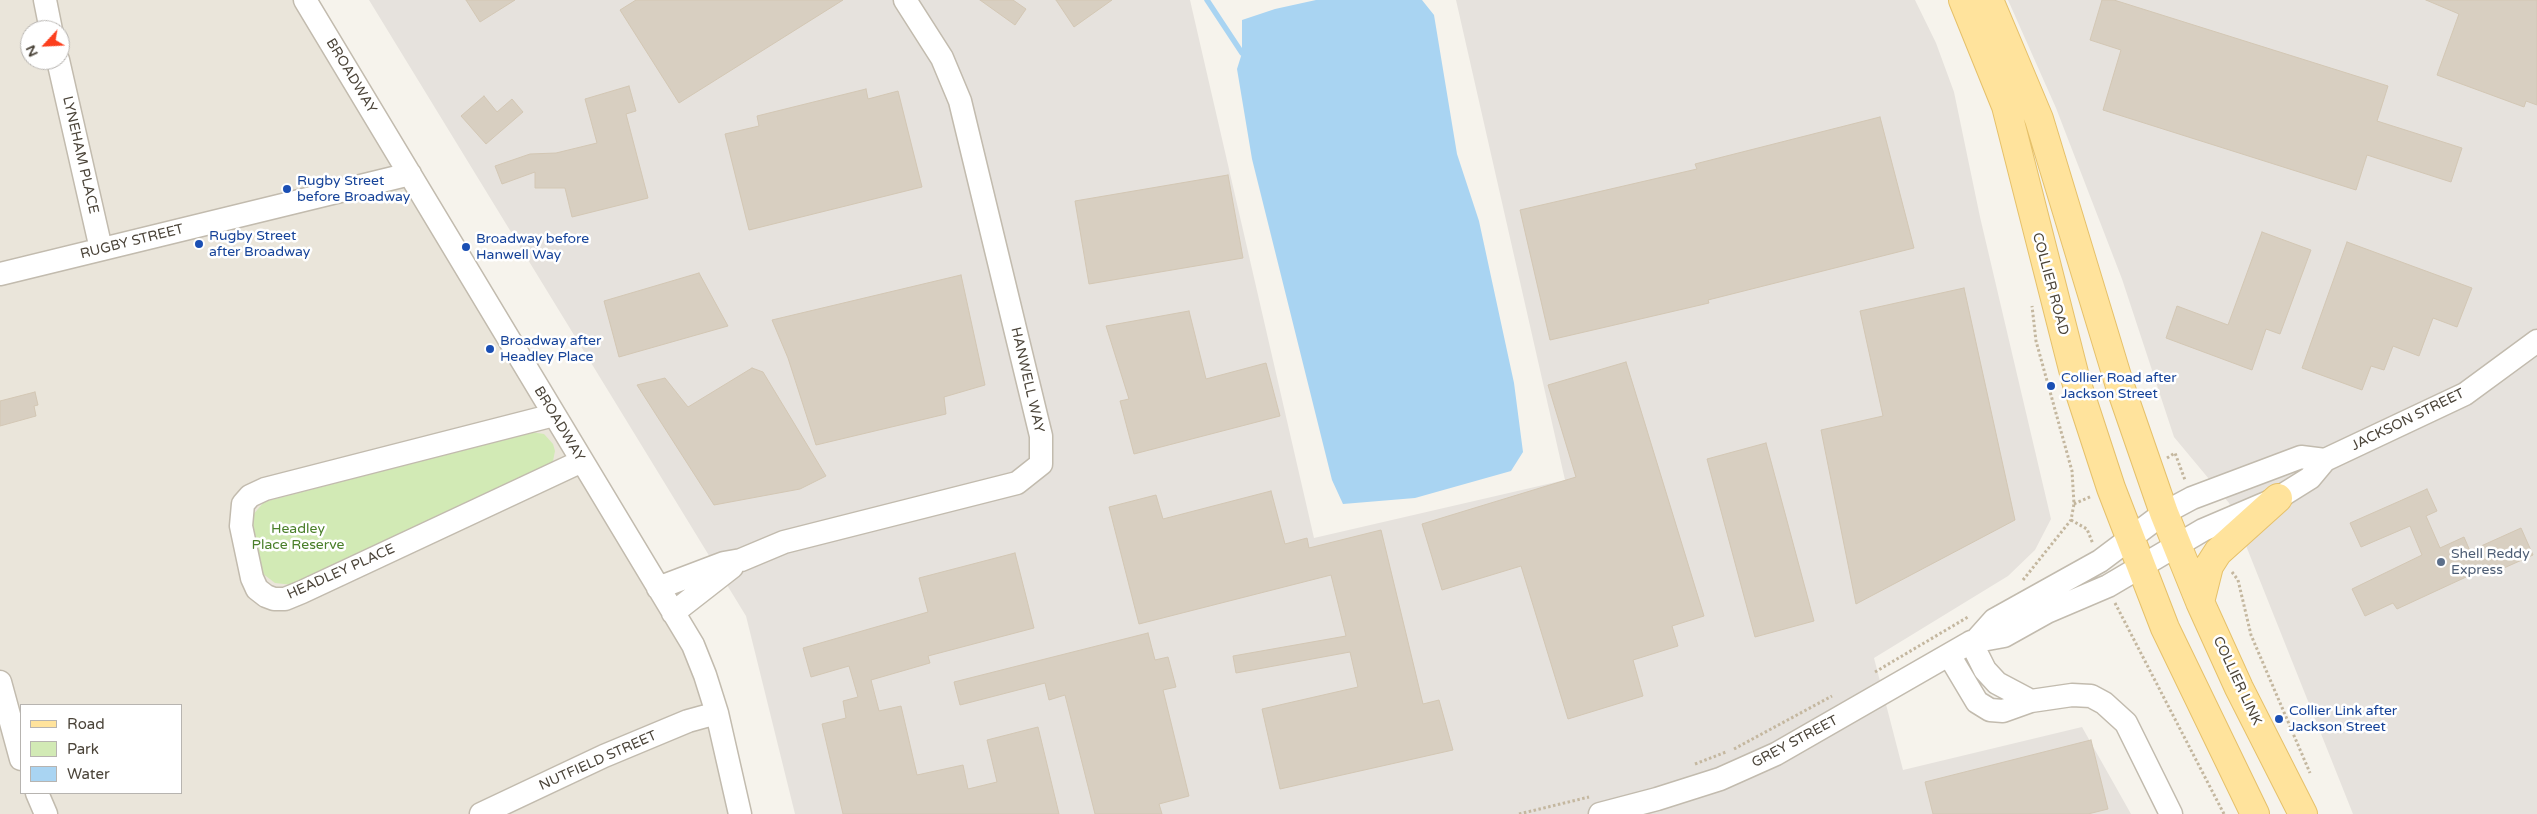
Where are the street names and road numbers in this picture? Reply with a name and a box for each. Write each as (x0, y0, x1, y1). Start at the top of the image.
street label: BROADWAY (322, 35, 380, 117)
street label: LYNEHAM PLACE (58, 95, 102, 215)
street label: RUGBY STREET (79, 221, 185, 263)
street label: COLLIER ROAD (2028, 231, 2072, 337)
street label: HANWELL WAY (1007, 326, 1047, 434)
street label: BROADWAY (530, 383, 588, 465)
street label: JACKSON STREET (2349, 385, 2467, 455)
street label: HEADLEY PLACE (285, 541, 397, 603)
street label: COLLIER LINK (2209, 634, 2265, 728)
street label: GREY STREET (1749, 712, 1841, 772)
street label: NUTFIELD STREET (537, 727, 659, 795)

